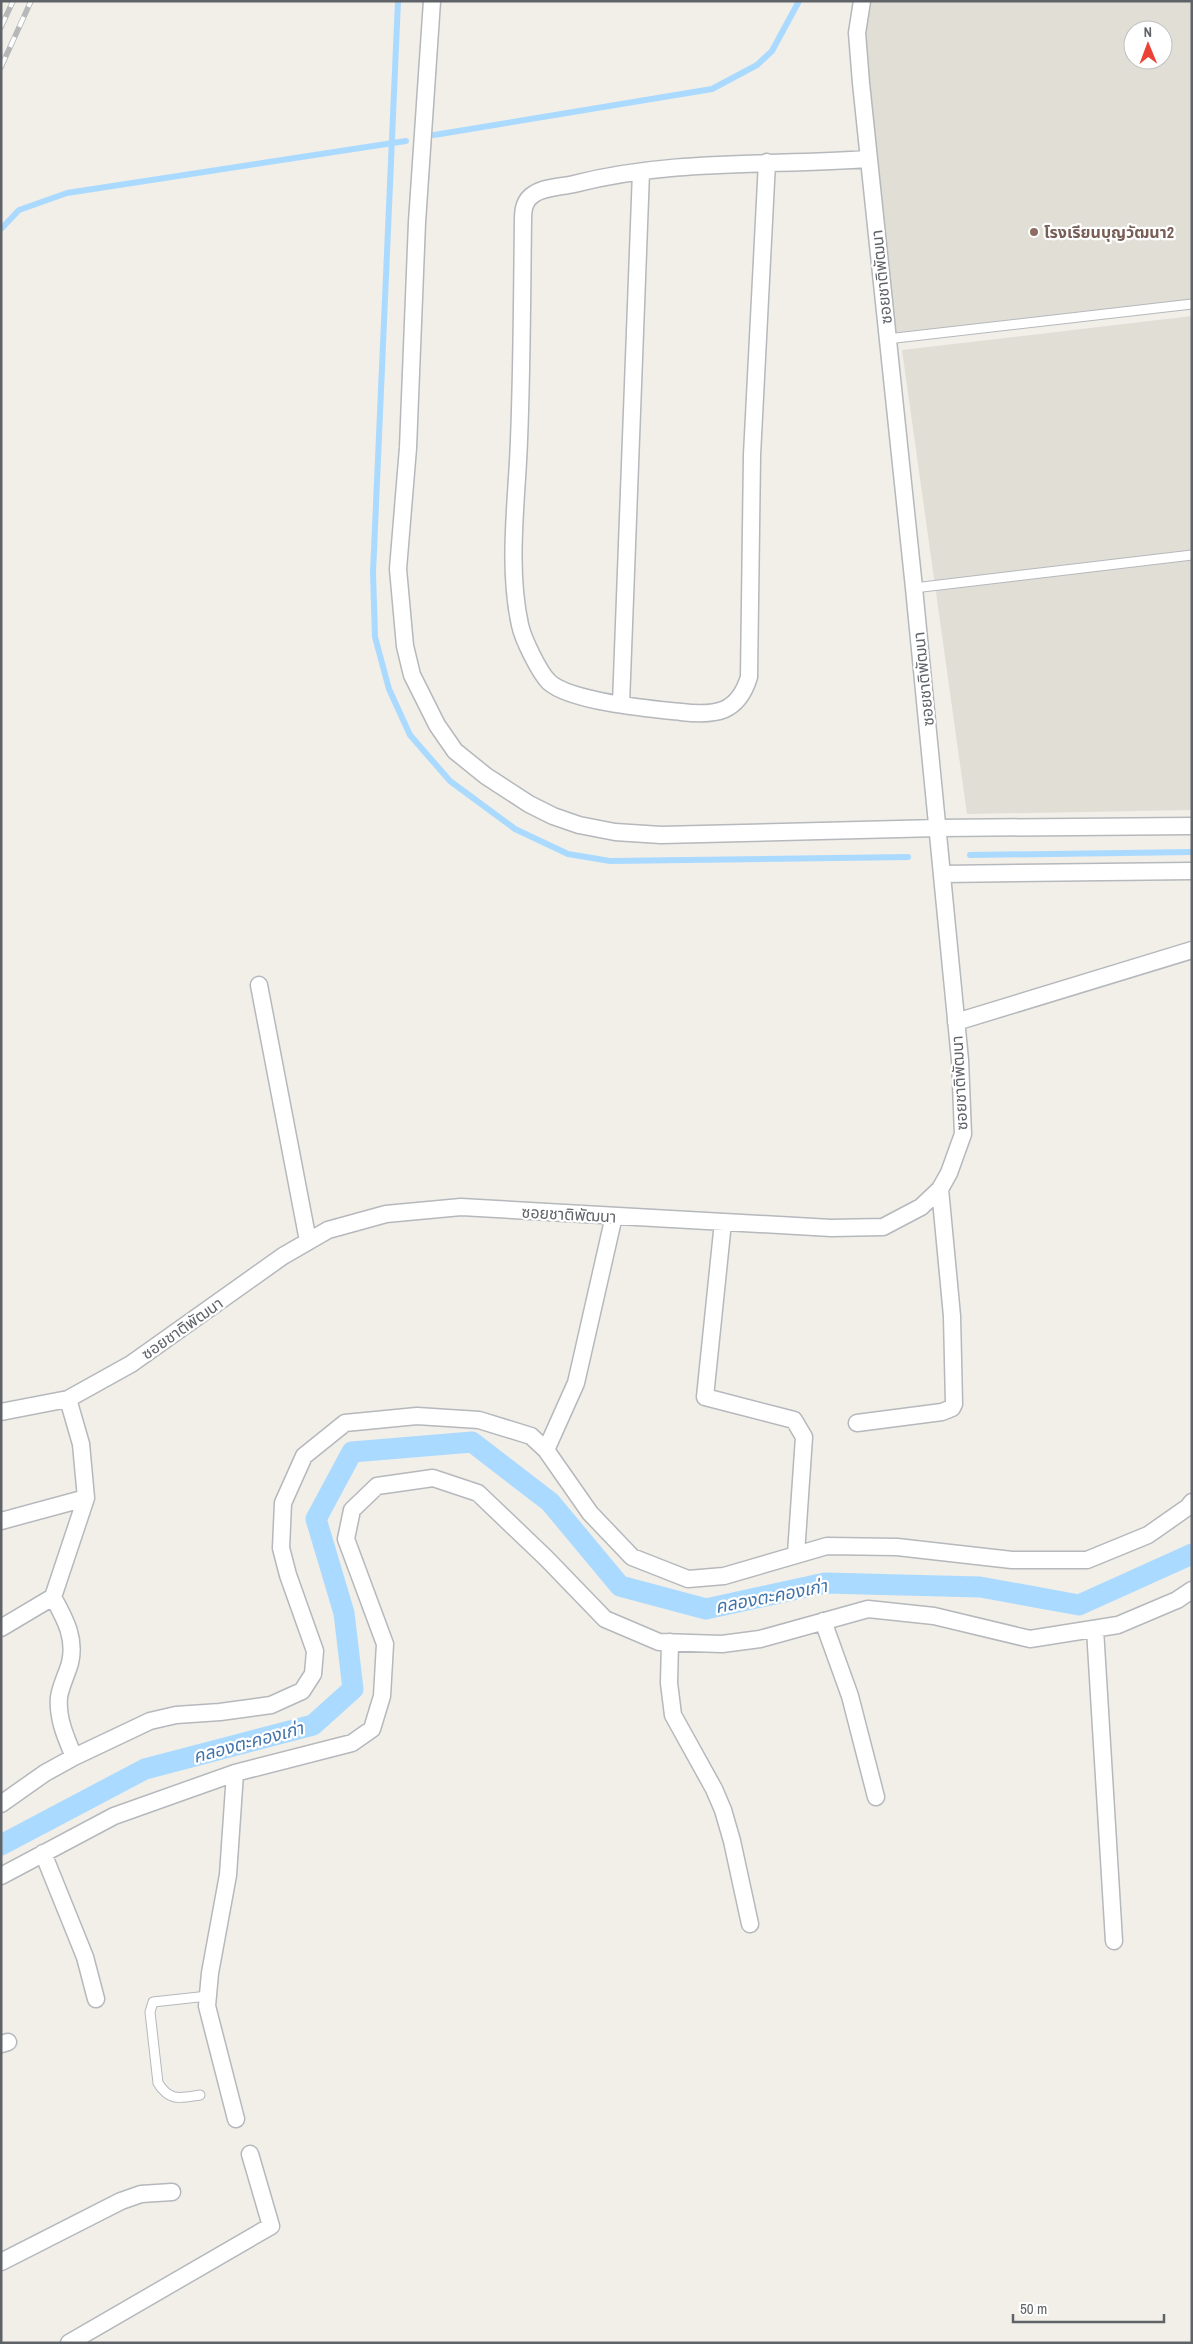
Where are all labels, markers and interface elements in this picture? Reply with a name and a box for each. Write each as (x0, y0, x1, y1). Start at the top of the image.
north arrow (1123, 20, 1173, 70)
text: N (1143, 23, 1152, 41)
place label: โรงเรียนบุญวัฒนา2 (1044, 221, 1174, 243)
marker: โรงเรียนบุญวัฒนา2 (1028, 226, 1040, 238)
street label: ซอยชาติพัฒนา (865, 229, 897, 325)
street label: ซอยชาติพัฒนา (907, 631, 939, 727)
street label: ซอยชาติพัฒนา (946, 1035, 972, 1131)
street label: ซอยชาติพัฒนา (521, 1201, 617, 1227)
street label: ซอยชาติพัฒนา (137, 1292, 227, 1364)
water label: คลองตะคองเก่า (713, 1573, 830, 1619)
water label: คลองตะคองเก่า (190, 1715, 307, 1769)
scale bar (1013, 2292, 1164, 2324)
text: 50 m (1020, 2298, 1047, 2319)

